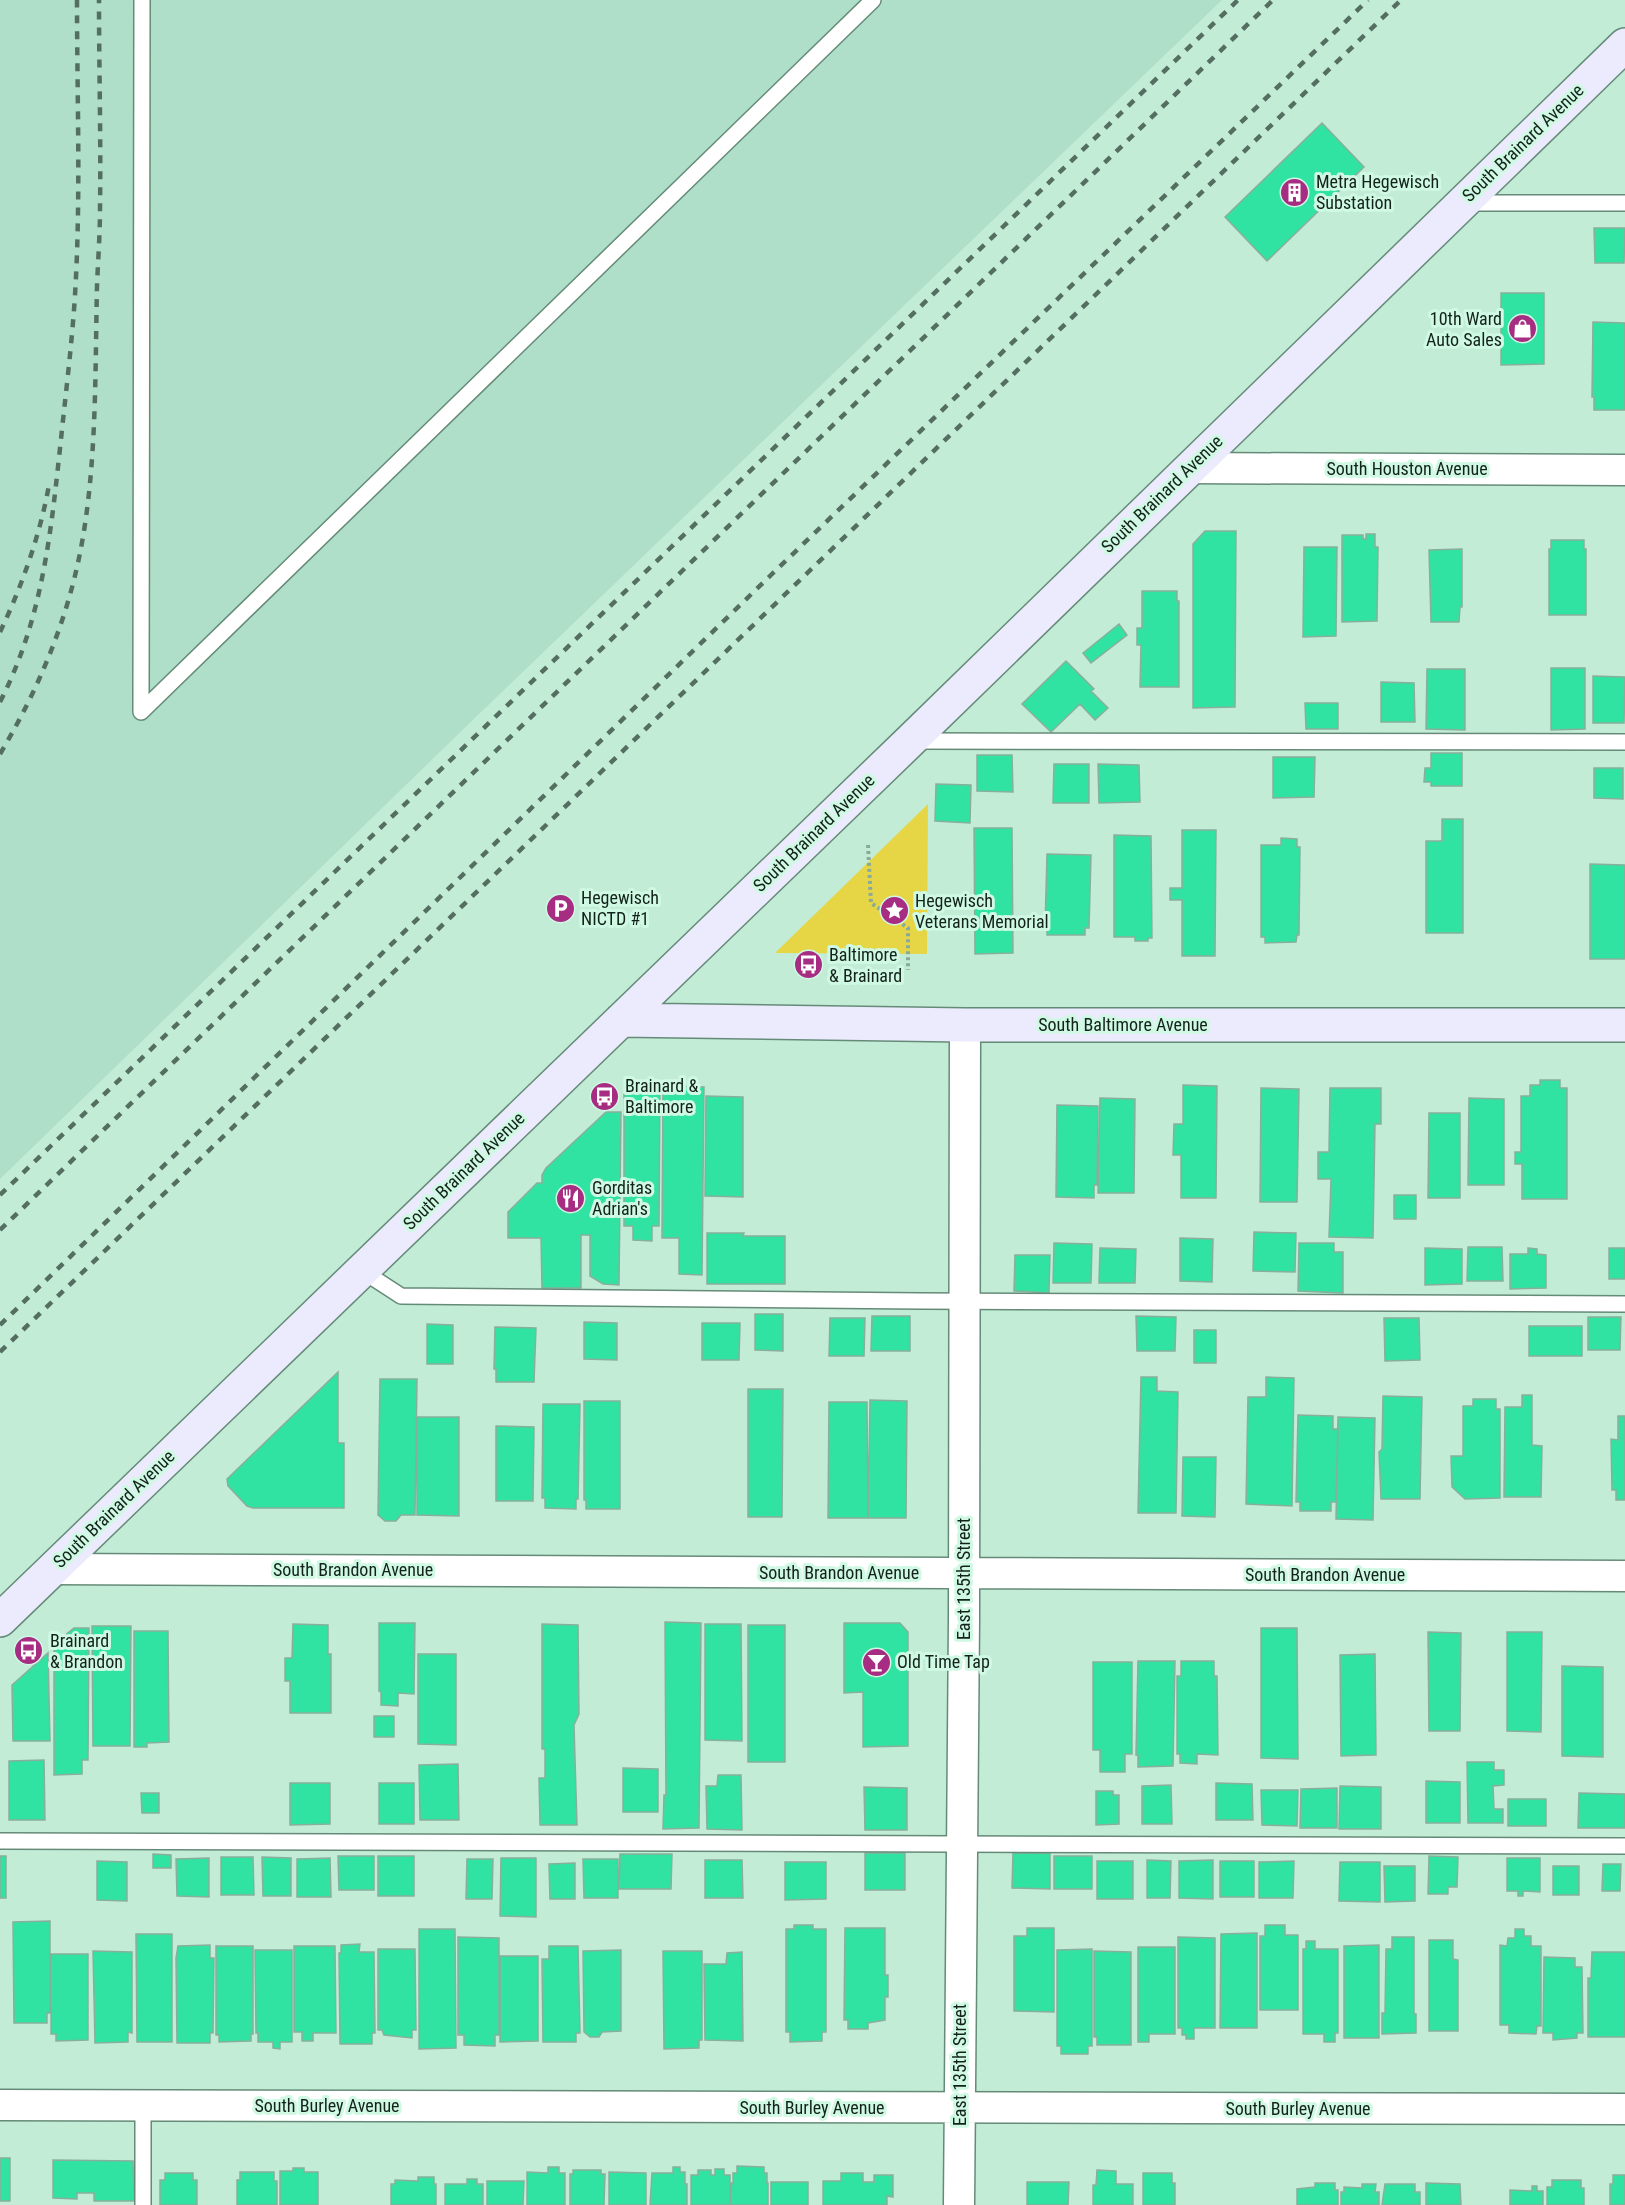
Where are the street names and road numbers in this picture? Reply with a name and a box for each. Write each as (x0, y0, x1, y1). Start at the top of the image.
street label: South Brainard Avenue (1458, 79, 1588, 206)
street label: South Brainard Avenue (1097, 430, 1227, 557)
street label: South Houston Avenue (1326, 458, 1488, 479)
street label: South Brainard Avenue (749, 769, 879, 896)
street label: South Baltimore Avenue (1038, 1014, 1208, 1035)
street label: South Brainard Avenue (399, 1107, 529, 1234)
street label: South Brainard Avenue (49, 1445, 179, 1572)
street label: East 135th Street (953, 1518, 974, 1640)
street label: South Brandon Avenue (273, 1559, 433, 1580)
street label: South Brandon Avenue (759, 1562, 919, 1583)
street label: South Brandon Avenue (1245, 1564, 1405, 1585)
street label: East 135th Street (949, 2004, 970, 2126)
street label: South Burley Avenue (254, 2095, 400, 2116)
street label: South Burley Avenue (739, 2097, 885, 2118)
street label: South Burley Avenue (1225, 2098, 1371, 2119)

